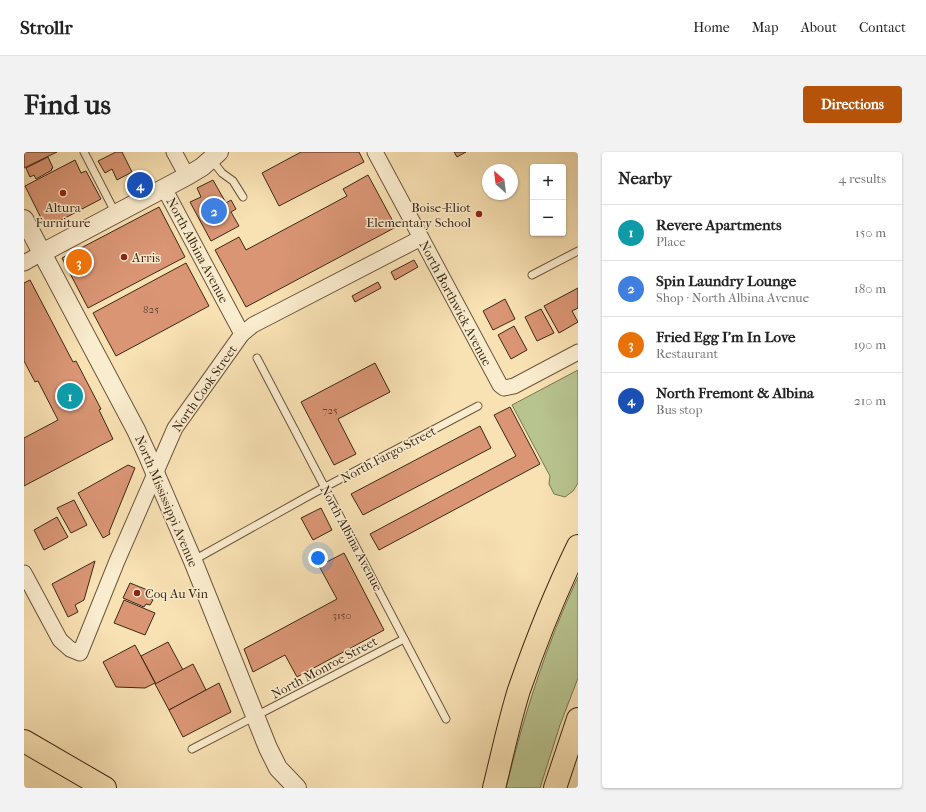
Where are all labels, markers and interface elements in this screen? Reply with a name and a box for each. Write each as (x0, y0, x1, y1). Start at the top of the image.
text: Strollr (20, 17, 73, 39)
text: Home (693, 19, 730, 36)
text: Map (752, 19, 779, 36)
text: About (801, 19, 837, 36)
text: Contact (859, 19, 906, 36)
button: Directions (803, 86, 902, 123)
text: Find us (24, 88, 111, 121)
north arrow (482, 164, 518, 200)
map controls (530, 164, 566, 236)
button: + (530, 164, 566, 200)
text: Nearby (618, 168, 672, 188)
pin: 4 (127, 170, 153, 200)
text: 4 results (839, 171, 886, 186)
marker: Altura Furniture (58, 188, 68, 198)
street label: North Albina Avenue (163, 195, 232, 306)
pin: 2 (201, 196, 227, 226)
place label: Altura Furniture (35, 200, 91, 230)
place label: Boise-Eliot Elementary School (366, 200, 471, 230)
button: − (530, 200, 566, 236)
marker: Boise-Eliot Elementary School (474, 209, 484, 219)
text: Revere Apartments (656, 216, 781, 234)
text: 1 (629, 225, 633, 240)
text: 150 m (855, 225, 886, 240)
text: Place (656, 234, 686, 249)
street label: North Borthwick Avenue (416, 238, 495, 369)
pin: 3 (66, 247, 92, 277)
place label: Arris (131, 250, 160, 265)
marker: Arris (119, 252, 129, 262)
text: Spin Laundry Lounge (656, 272, 796, 290)
text: 2 (628, 281, 634, 296)
text: 180 m (854, 281, 886, 296)
text: Shop · North Albina Avenue (656, 290, 809, 305)
house number: 825 (143, 303, 159, 316)
text: Fried Egg I'm In Love (656, 328, 796, 346)
text: 3 (628, 337, 634, 352)
text: 190 m (854, 337, 886, 352)
street label: North Cook Street (169, 342, 240, 434)
text: Restaurant (656, 346, 718, 361)
pin: 1 (57, 381, 83, 411)
text: North Fremont & Albina (656, 384, 814, 402)
text: 4 (627, 393, 635, 408)
text: 210 m (854, 393, 886, 408)
text: Bus stop (656, 402, 702, 417)
house number: 725 (322, 404, 338, 417)
street label: North Fargo Street (338, 423, 439, 486)
street label: North Mississippi Avenue (132, 433, 201, 570)
street label: North Albina Avenue (317, 483, 386, 594)
your location (308, 548, 328, 568)
place label: Coq Au Vin (145, 586, 209, 601)
marker: Coq Au Vin (132, 588, 142, 598)
house number: 3150 (332, 609, 352, 622)
street label: North Monroe Street (269, 633, 380, 702)

